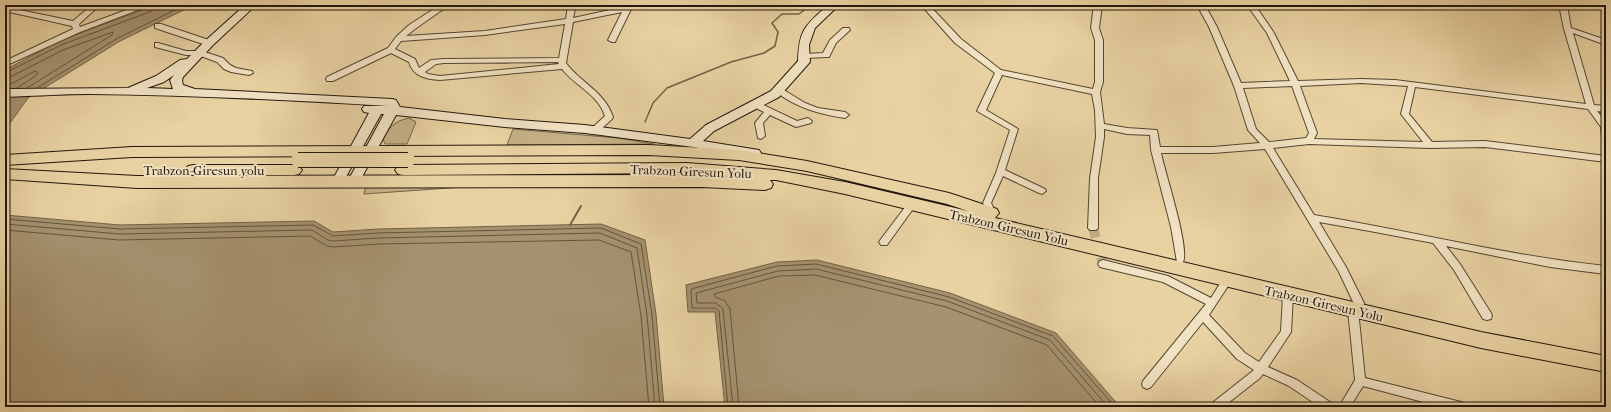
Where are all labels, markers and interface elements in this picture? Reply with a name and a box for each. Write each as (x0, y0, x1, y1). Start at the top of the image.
street label: Trabzon-Giresun Yolu (630, 162, 753, 181)
street label: Trabzon-Giresun yolu (144, 163, 265, 178)
street label: Trabzon-Giresun Yolu (948, 206, 1071, 249)
street label: Trabzon-Giresun Yolu (1263, 282, 1386, 325)

